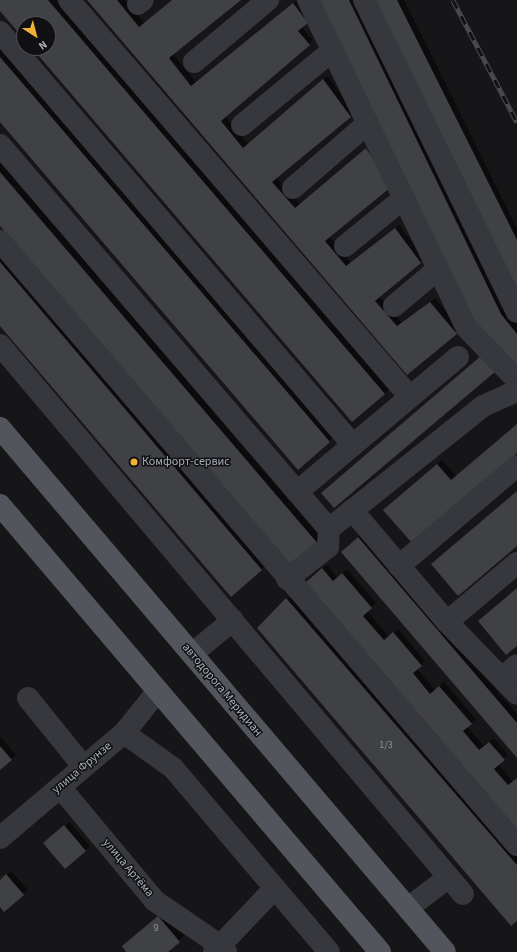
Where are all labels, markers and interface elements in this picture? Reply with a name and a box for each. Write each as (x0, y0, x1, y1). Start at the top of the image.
north arrow (16, 16, 56, 56)
text: N (35, 37, 50, 54)
place label: Комфорт-сервис (142, 455, 230, 469)
marker: Комфорт-сервис (129, 457, 139, 467)
street label: автодорога Меридиан (179, 641, 265, 739)
street label: улица Фрунзе (49, 739, 115, 797)
house number: 1/3 (379, 740, 393, 752)
street label: улица Артёма (99, 836, 157, 900)
house number: 9 (154, 923, 158, 935)

